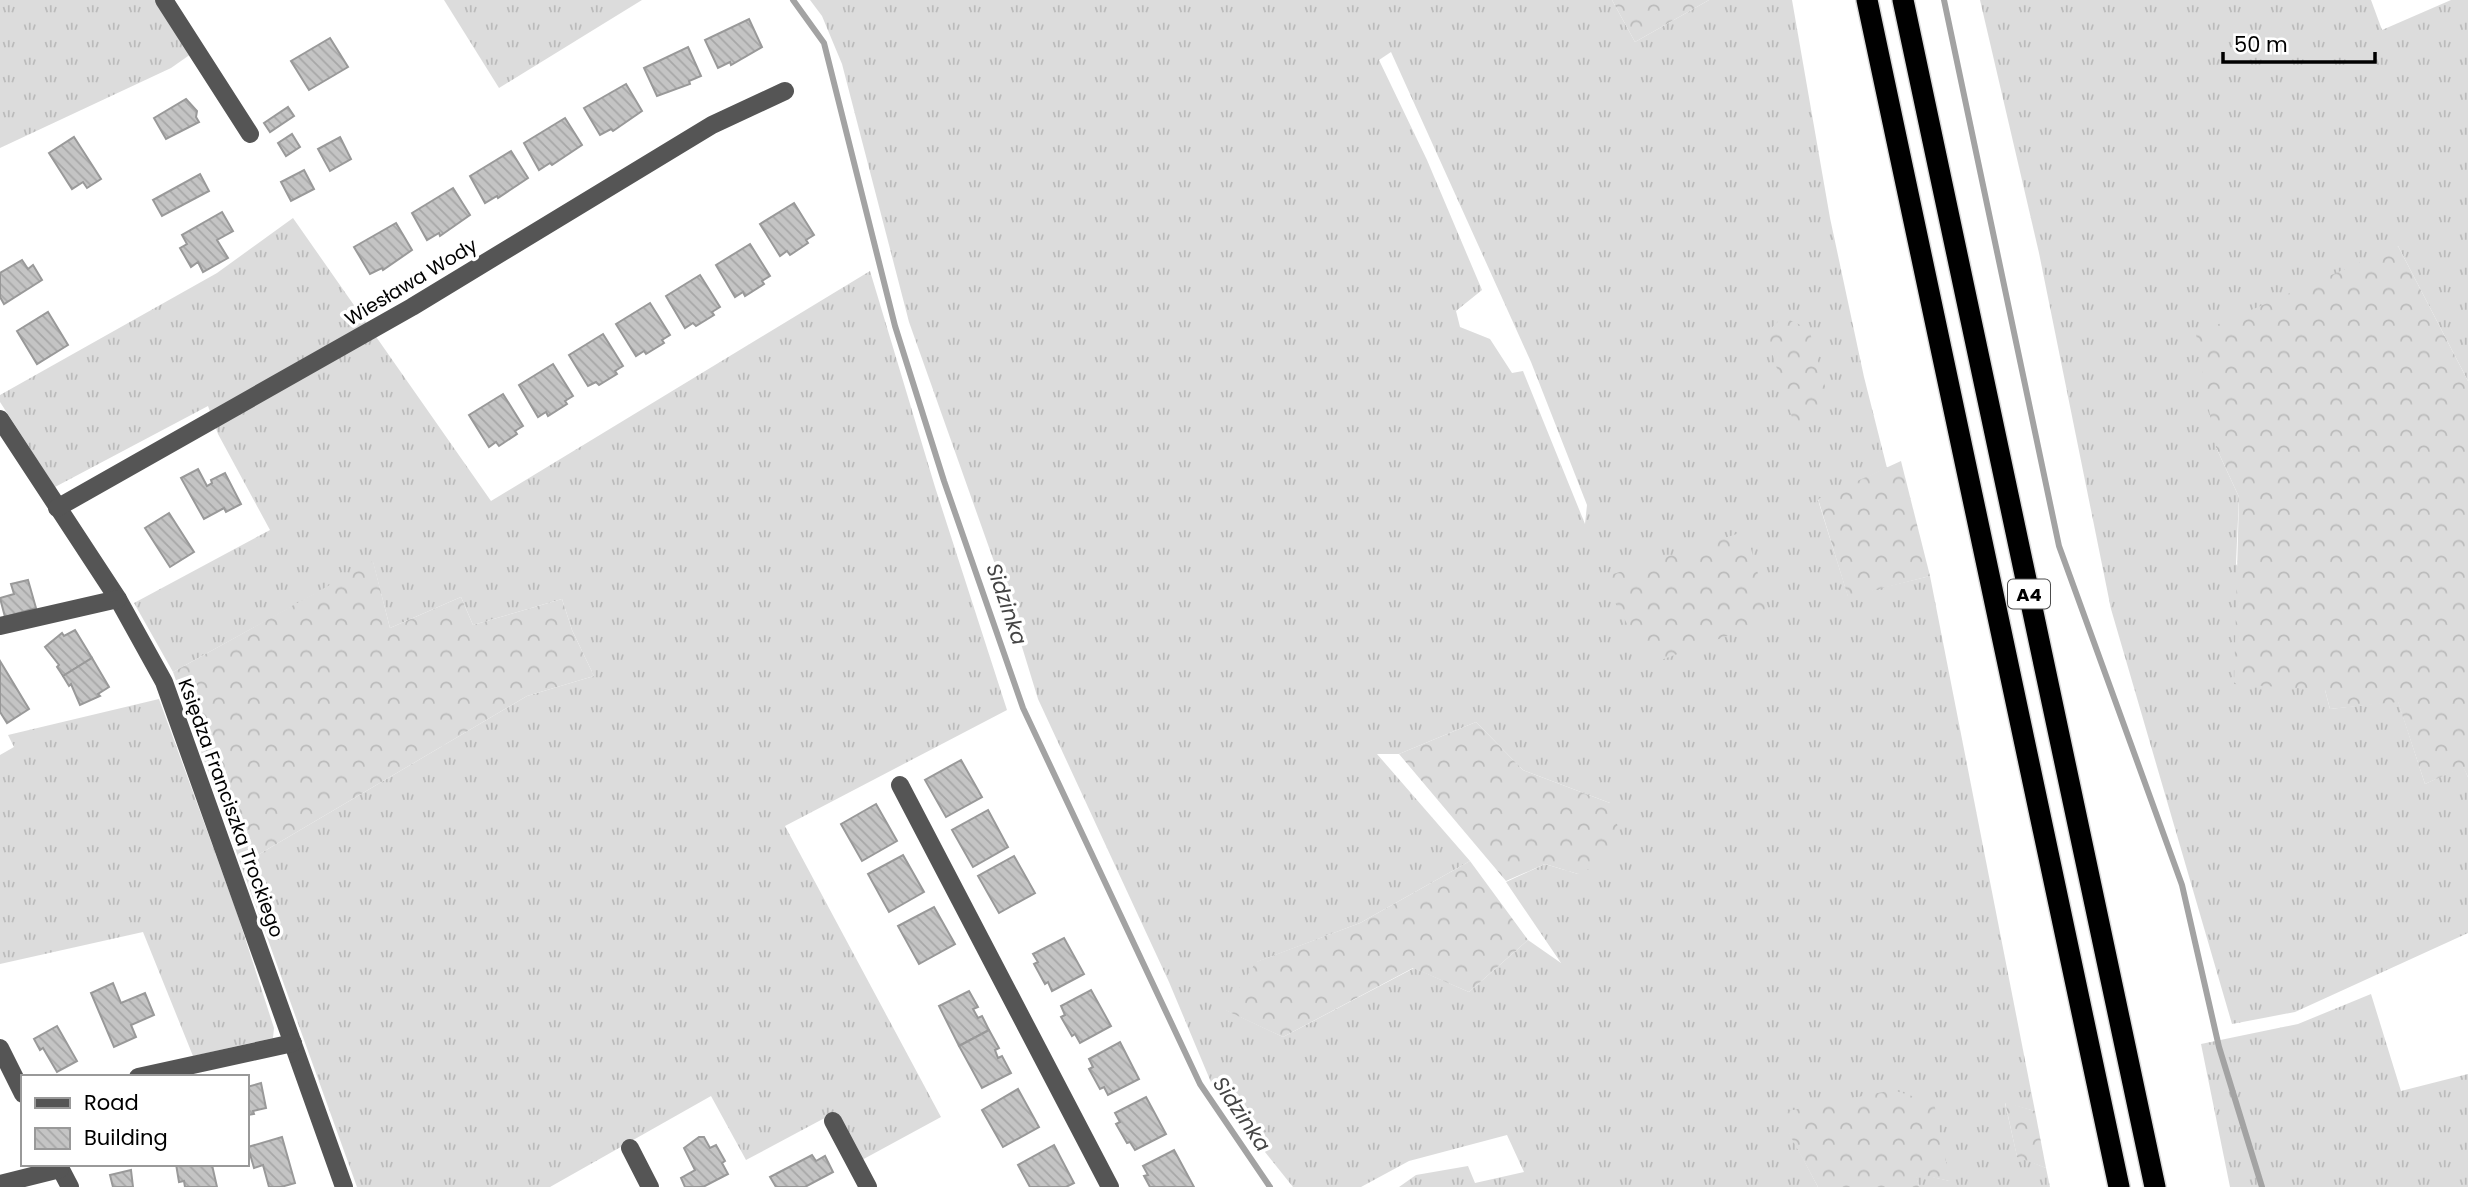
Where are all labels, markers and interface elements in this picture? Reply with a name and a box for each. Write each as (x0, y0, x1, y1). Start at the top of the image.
scale bar (2223, 21, 2375, 65)
text: 50 m (2234, 30, 2288, 59)
street label: Wiesława Wody (340, 232, 483, 332)
water label: Sidzinka (979, 559, 1035, 649)
road number: A4 (2008, 580, 2050, 608)
street label: Księdza Franciszka Trockiego (172, 675, 290, 941)
water label: Sidzinka (1206, 1071, 1278, 1157)
legend (21, 1075, 248, 1166)
text: Road (84, 1088, 139, 1117)
text: Building (84, 1123, 168, 1152)

